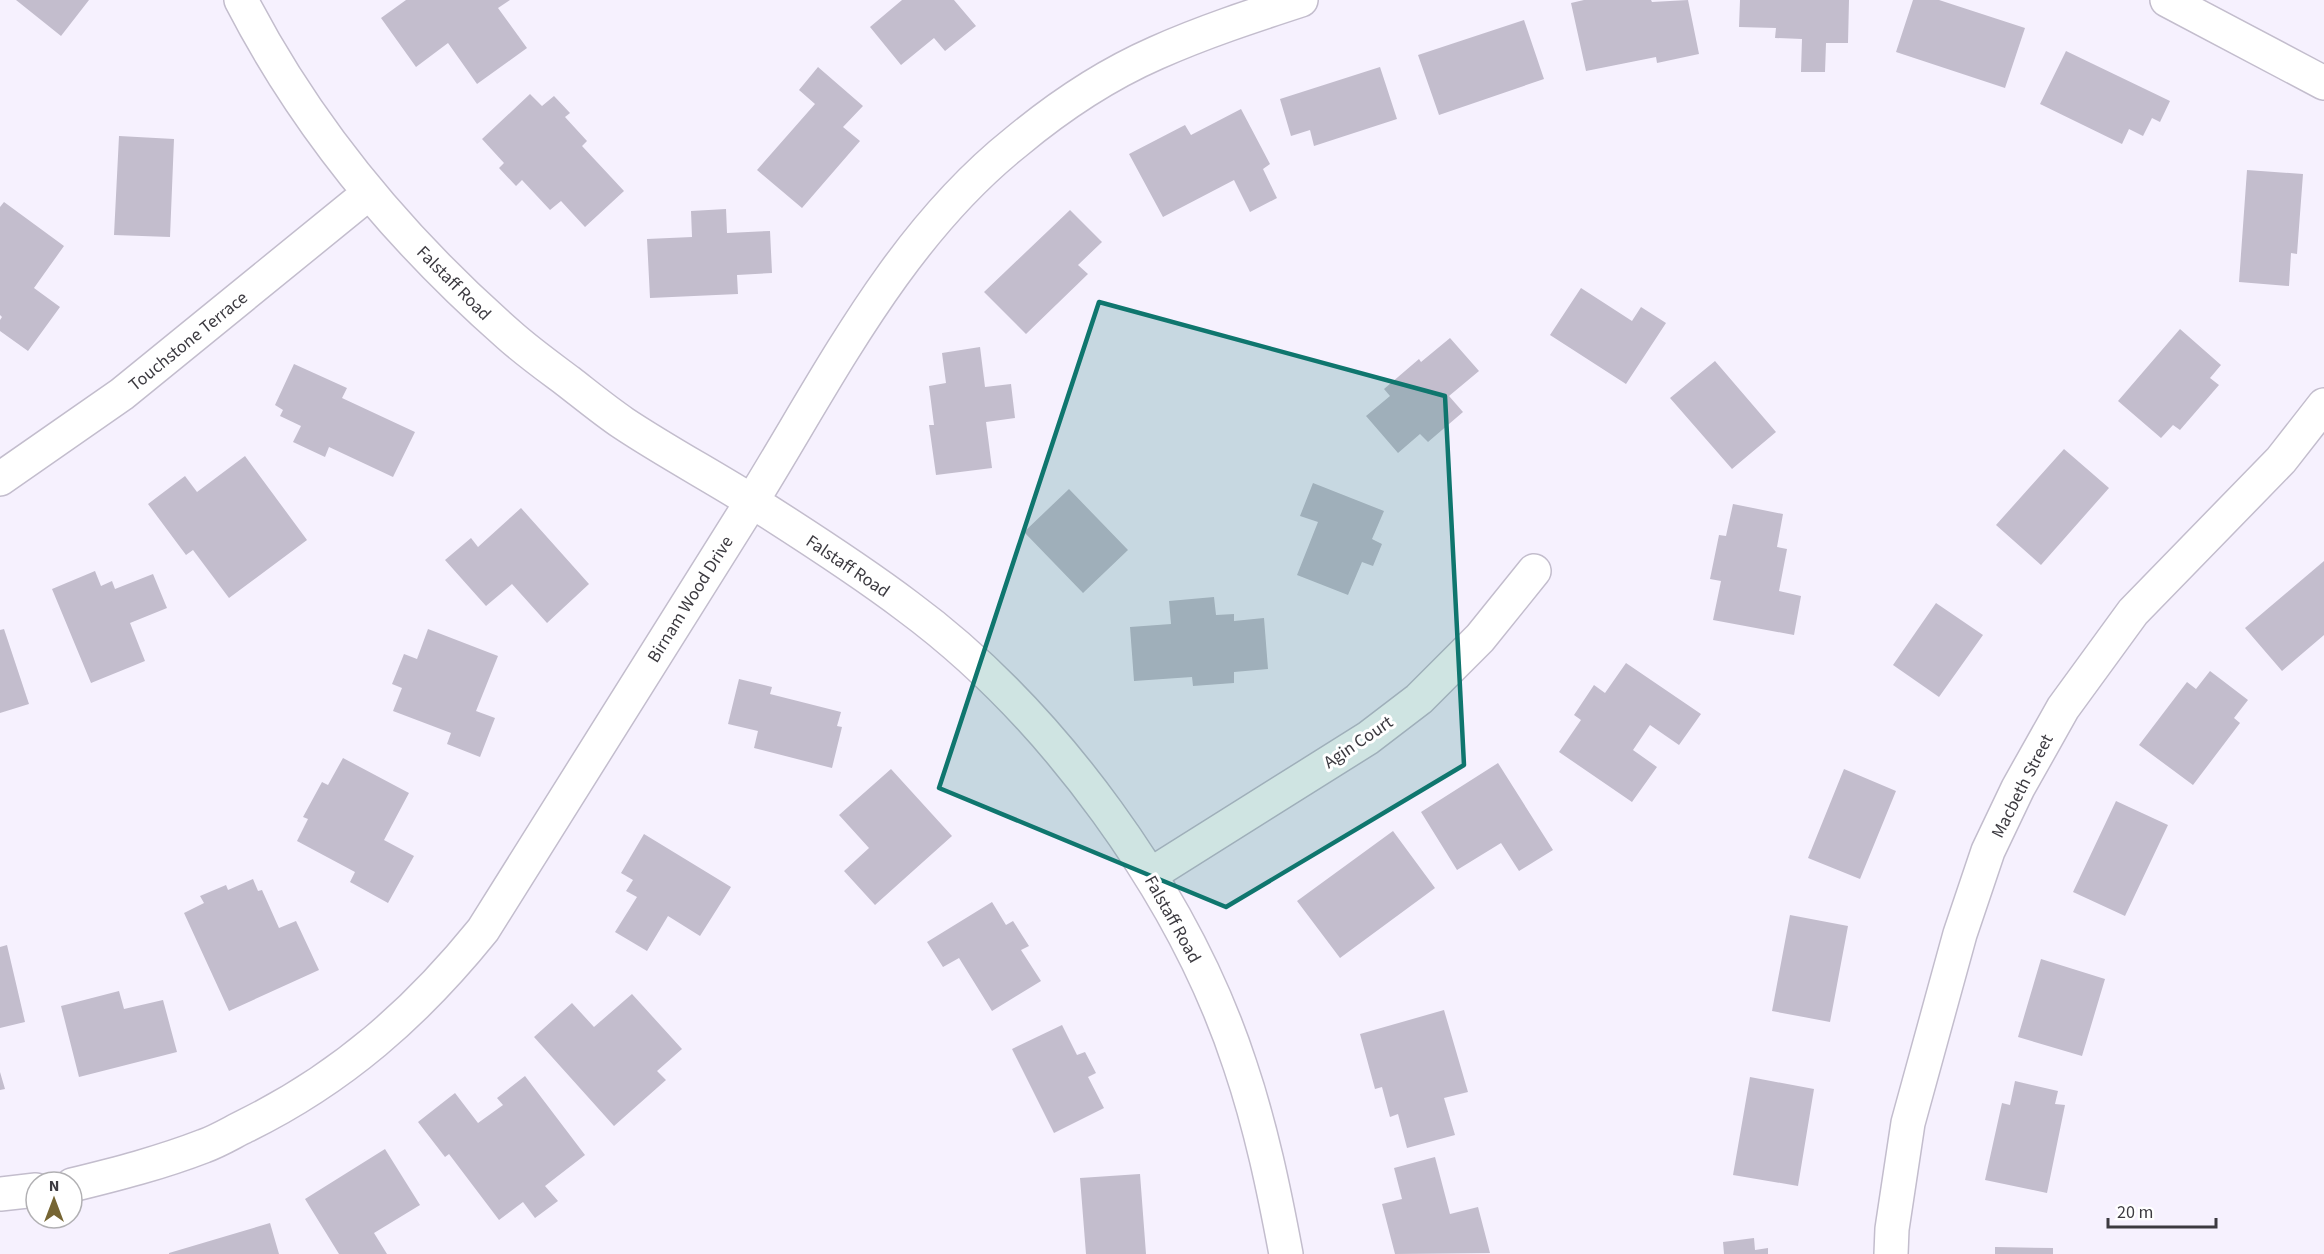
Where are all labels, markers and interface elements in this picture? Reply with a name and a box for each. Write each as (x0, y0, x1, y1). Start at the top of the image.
street label: Falstaff Road (411, 240, 497, 326)
street label: Touchstone Terrace (124, 286, 253, 397)
street label: Falstaff Road (801, 529, 895, 604)
street label: Birnam Wood Drive (641, 531, 739, 667)
street label: Agin Court (1319, 710, 1398, 775)
street label: Macbeth Street (1986, 730, 2059, 843)
street label: Falstaff Road (1138, 871, 1207, 968)
north arrow (24, 1170, 84, 1230)
text: N (49, 1175, 59, 1197)
scale bar (2108, 1191, 2216, 1229)
text: 20 m (2117, 1200, 2153, 1225)

